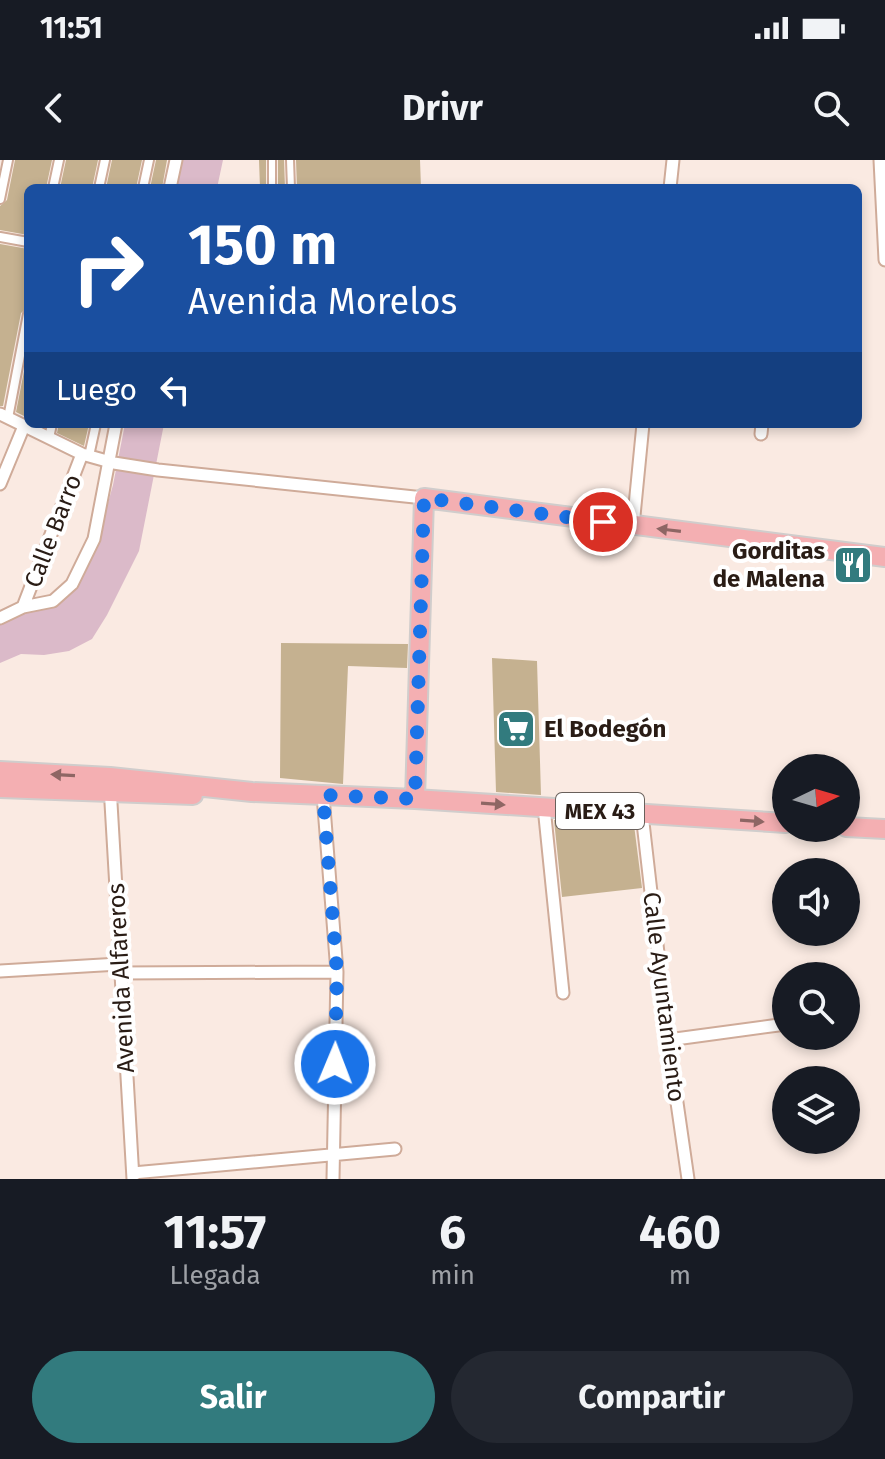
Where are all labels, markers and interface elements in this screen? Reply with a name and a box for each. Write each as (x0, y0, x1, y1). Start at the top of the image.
text: 11:51 (40, 10, 103, 46)
icon: back (32, 86, 76, 130)
text: Drivr (402, 86, 483, 130)
icon: search (809, 86, 853, 130)
text: 150 m (188, 212, 337, 279)
icon: right (56, 216, 160, 320)
text: Avenida Morelos (188, 280, 457, 324)
icon: left (153, 368, 197, 412)
text: Luego (56, 372, 137, 408)
street label: Calle Barro (19, 470, 87, 592)
pin (569, 488, 637, 556)
icon: arrive (581, 500, 625, 544)
one-way arrow (656, 524, 681, 537)
place label: Gorditas de Malena (713, 537, 825, 593)
restaurant icon: Gorditas de Malena (832, 544, 874, 586)
supermarket icon: El Bodegón (495, 708, 537, 750)
place label: El Bodegón (544, 715, 666, 743)
north arrow (772, 754, 860, 842)
map controls (772, 754, 860, 1154)
one-way arrow (50, 768, 75, 781)
road number: MEX 43 (556, 793, 644, 829)
one-way arrow (481, 798, 506, 811)
one-way arrow (740, 815, 765, 828)
button: sound (772, 858, 860, 946)
street label: Avenida Alfareros (102, 882, 140, 1074)
street label: Calle Ayuntamiento (637, 890, 691, 1104)
button: search (772, 962, 860, 1050)
position arrow (293, 1022, 377, 1106)
button: layers (772, 1066, 860, 1154)
text: 11:57 (164, 1203, 266, 1261)
text: 6 (439, 1203, 466, 1261)
text: 460 (639, 1203, 721, 1261)
text: Llegada (169, 1260, 261, 1291)
text: min (430, 1260, 475, 1291)
text: m (669, 1260, 691, 1291)
button: Salir (32, 1351, 435, 1443)
button: Compartir (451, 1351, 853, 1443)

